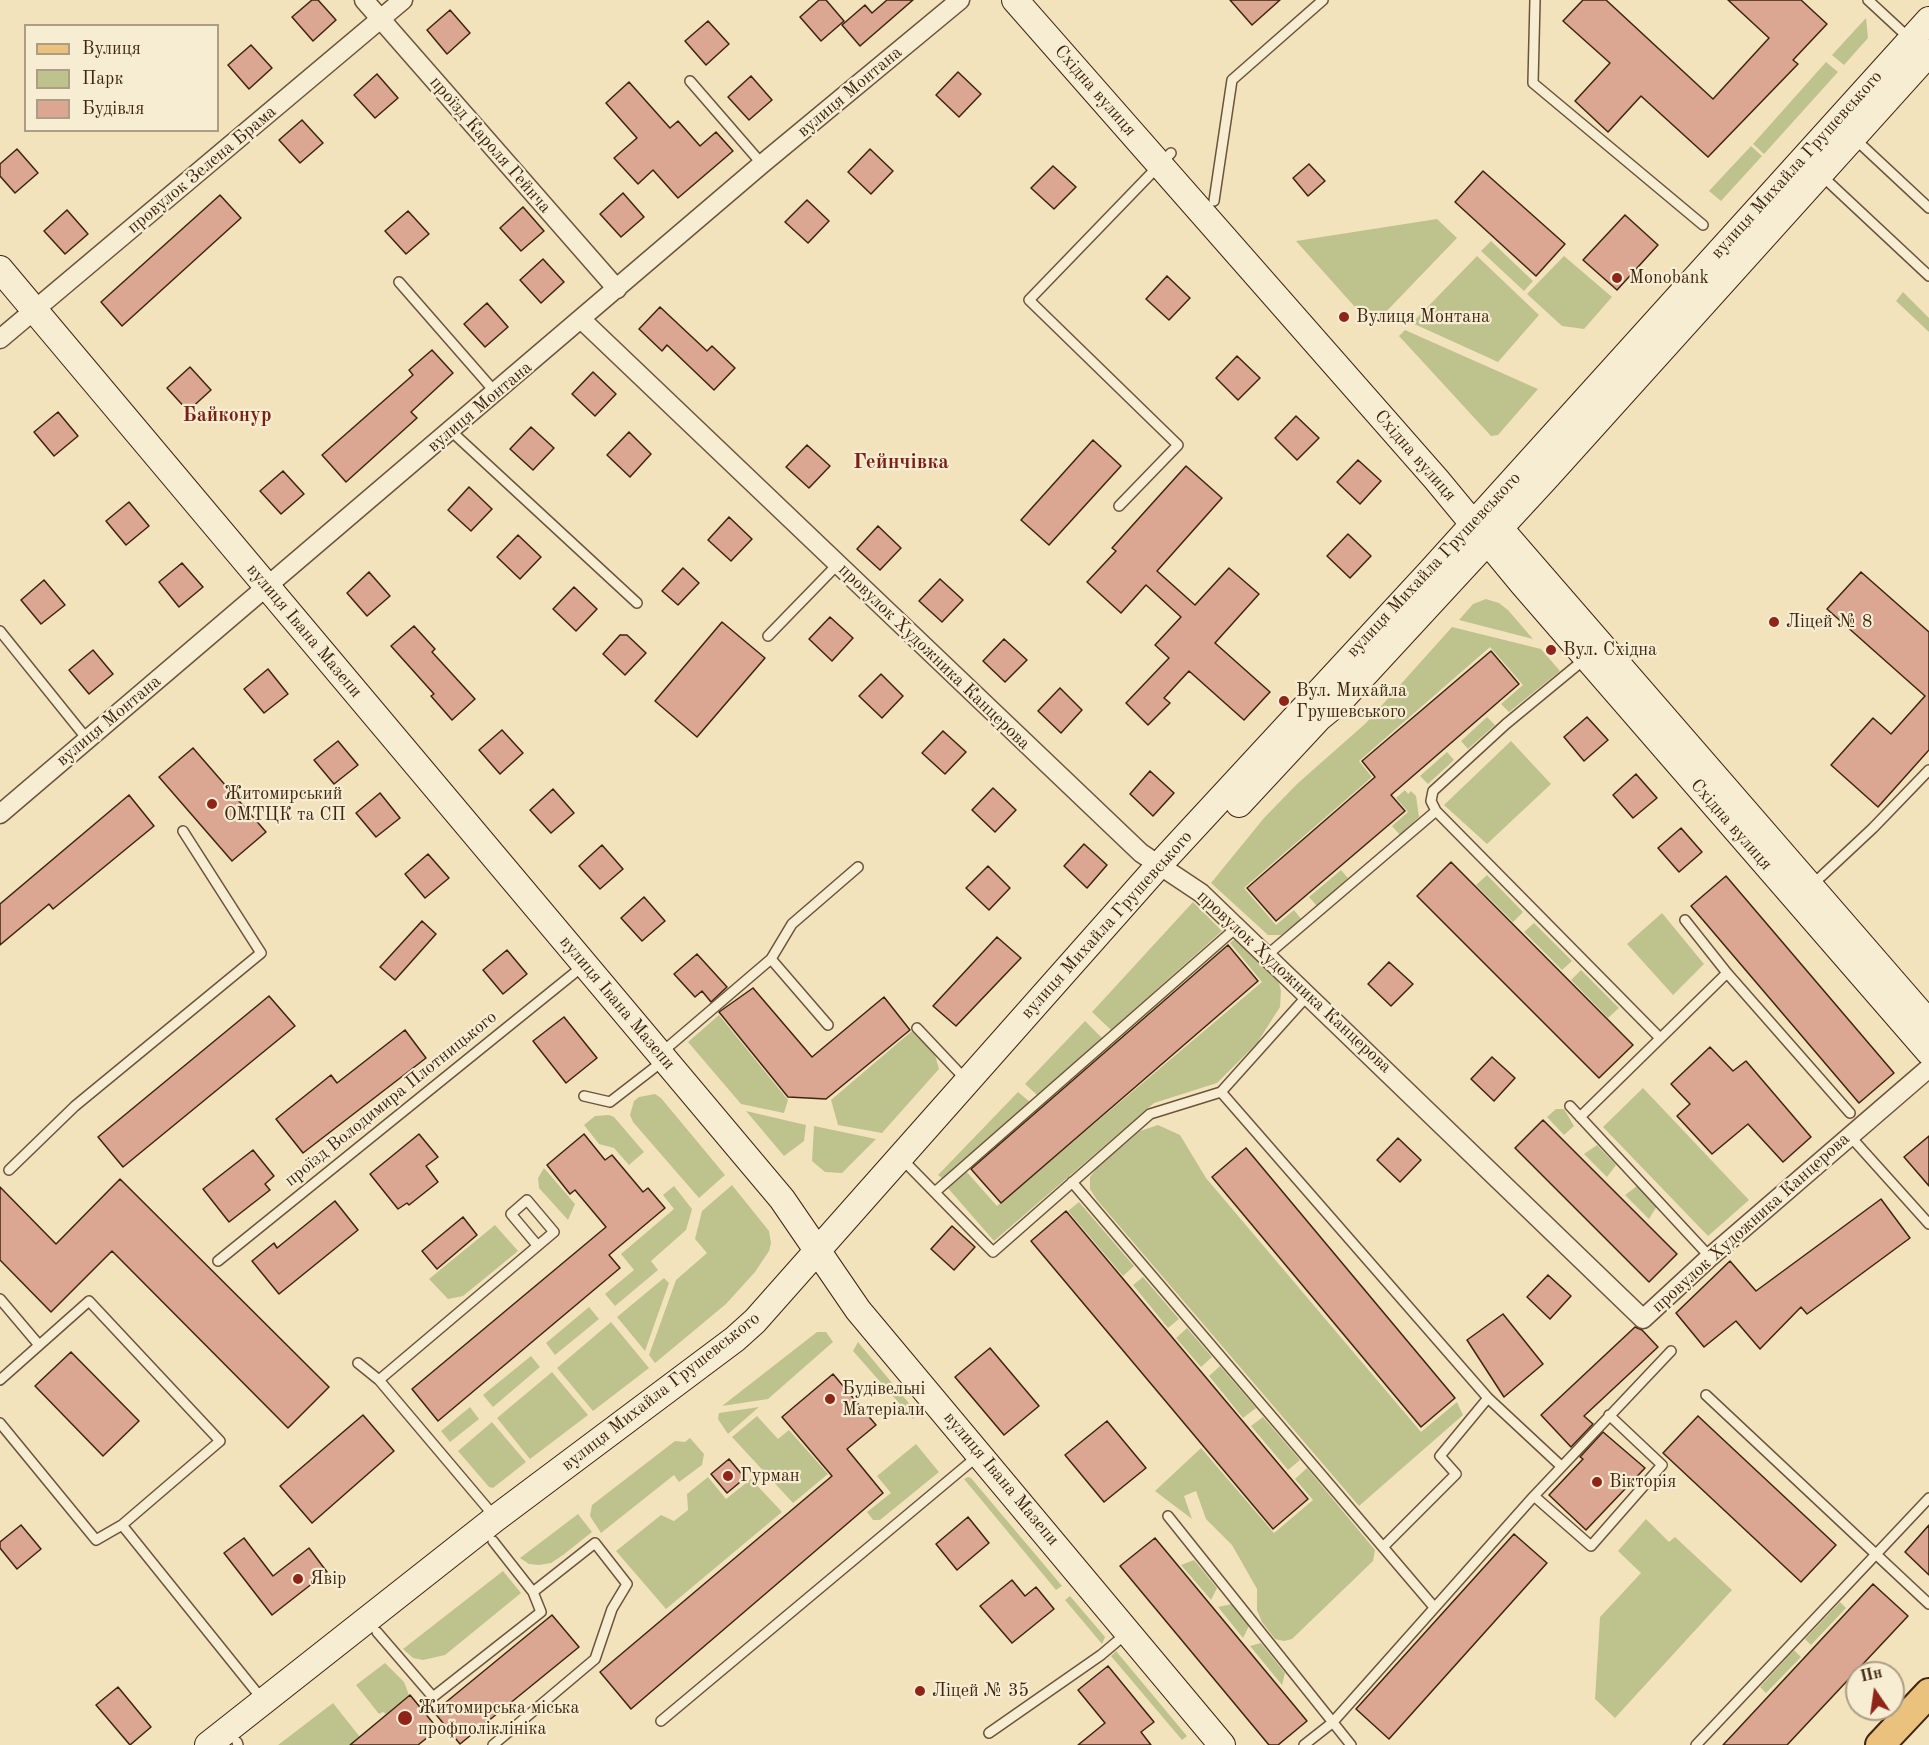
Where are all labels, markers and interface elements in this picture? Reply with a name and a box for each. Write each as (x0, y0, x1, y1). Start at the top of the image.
legend (24, 24, 219, 132)
text: Вулиця (82, 40, 141, 58)
street label: Східна вулиця (1049, 41, 1141, 141)
street label: вулиця Монтана (793, 42, 907, 142)
street label: вулиця Михайла Грушевського (1707, 66, 1887, 264)
text: Парк (82, 70, 123, 88)
street label: проїзд Кароля Гейнча (425, 72, 555, 218)
text: Будівля (82, 100, 144, 118)
street label: провулок Зелена Брама (123, 101, 281, 239)
place label: Monobank (1629, 267, 1709, 289)
marker: Monobank (1610, 271, 1624, 285)
place label: Вулиця Монтана (1356, 306, 1490, 328)
marker: Вулиця Монтана (1337, 310, 1351, 324)
street label: вулиця Монтана (423, 357, 537, 457)
district label: Байконур (182, 404, 272, 428)
street label: Східна вулиця (1369, 406, 1461, 506)
district label: Гейнчівка (853, 449, 949, 475)
street label: вулиця Михайла Грушевського (1342, 468, 1526, 662)
street label: провулок Художника Канцерова (833, 559, 1035, 755)
street label: вулиця Івана Мазепи (242, 560, 366, 702)
place label: Ліцей № 8 (1786, 611, 1872, 633)
marker: Ліцей № 8 (1767, 615, 1781, 629)
place label: Вул. Східна (1563, 639, 1657, 661)
marker: Вул. Східна (1544, 643, 1558, 657)
street label: вулиця Монтана (52, 671, 166, 771)
place label: Вул. Михайла Грушевського (1296, 680, 1407, 722)
marker: Вул. Михайла Грушевського (1277, 694, 1291, 708)
street label: Східна вулиця (1685, 775, 1777, 875)
place label: Житомирський ОМТЦК та СП (224, 783, 346, 826)
marker: Житомирський ОМТЦК та СП (205, 797, 219, 811)
street label: вулиця Михайла Грушевського (1017, 826, 1197, 1024)
street label: провулок Художника Канцерова (1192, 886, 1396, 1078)
street label: вулиця Івана Мазепи (555, 932, 679, 1074)
street label: проїзд Володимира Плотницького (281, 1007, 501, 1191)
street label: провулок Художника Канцерова (1648, 1128, 1854, 1318)
street label: вулиця Михайла Грушевського (558, 1308, 764, 1476)
place label: Будівельні Матеріали (842, 1378, 925, 1420)
marker: Будівельні Матеріали (823, 1392, 837, 1406)
street label: вулиця Івана Мазепи (939, 1408, 1063, 1550)
place label: Гурман (740, 1465, 800, 1487)
marker: Гурман (721, 1469, 735, 1483)
place label: Вікторія (1609, 1471, 1676, 1493)
marker: Вікторія (1590, 1475, 1604, 1489)
place label: Явір (310, 1568, 346, 1590)
marker: Явір (291, 1572, 305, 1586)
north arrow (1845, 1661, 1905, 1721)
text: Пн (1859, 1665, 1884, 1686)
place label: Ліцей № 35 (932, 1680, 1029, 1702)
marker: Ліцей № 35 (913, 1684, 927, 1698)
place label: Житомирська міська профполіклініка (418, 1697, 579, 1740)
marker: Житомирська міська профполіклініка (396, 1709, 414, 1727)

